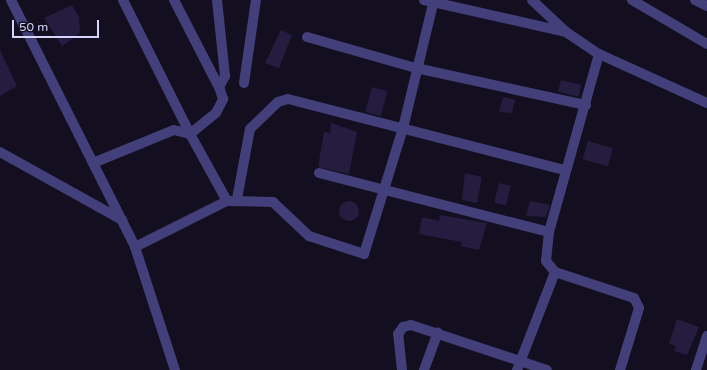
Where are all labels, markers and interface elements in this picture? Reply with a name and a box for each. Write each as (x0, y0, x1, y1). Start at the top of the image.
scale bar (14, 12, 101, 38)
text: 50 m (19, 20, 48, 34)

